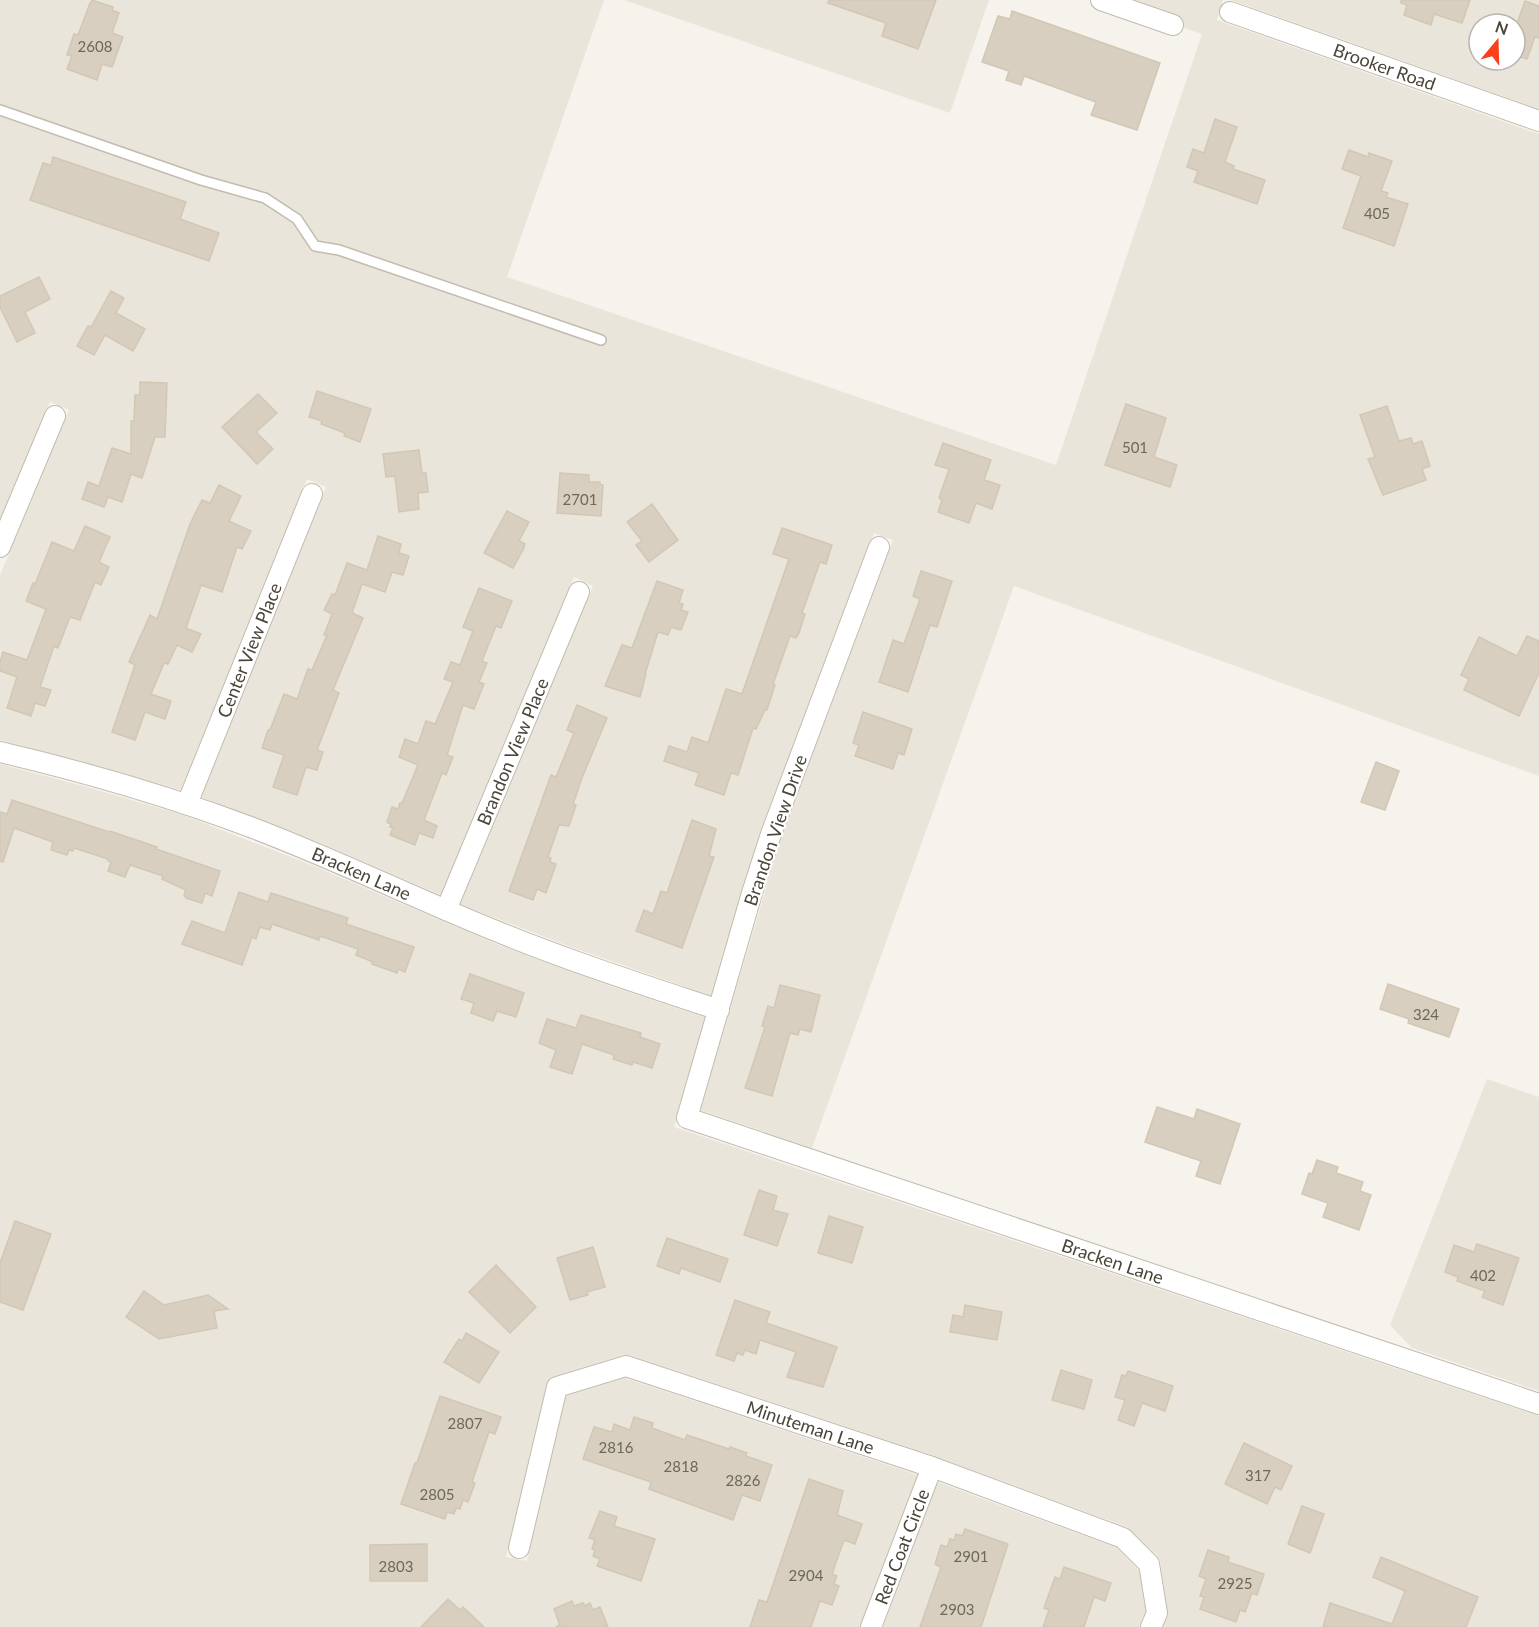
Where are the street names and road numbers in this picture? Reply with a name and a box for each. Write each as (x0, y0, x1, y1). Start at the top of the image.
street label: Brooker Road (1331, 38, 1439, 95)
street label: Center View Place (212, 579, 286, 721)
street label: Brandon View Place (472, 674, 553, 828)
street label: Brandon View Drive (739, 752, 811, 908)
street label: Bracken Lane (309, 842, 415, 905)
street label: Bracken Lane (1059, 1234, 1167, 1288)
street label: Minuteman Lane (744, 1396, 877, 1458)
street label: Red Coat Circle (870, 1486, 934, 1607)

